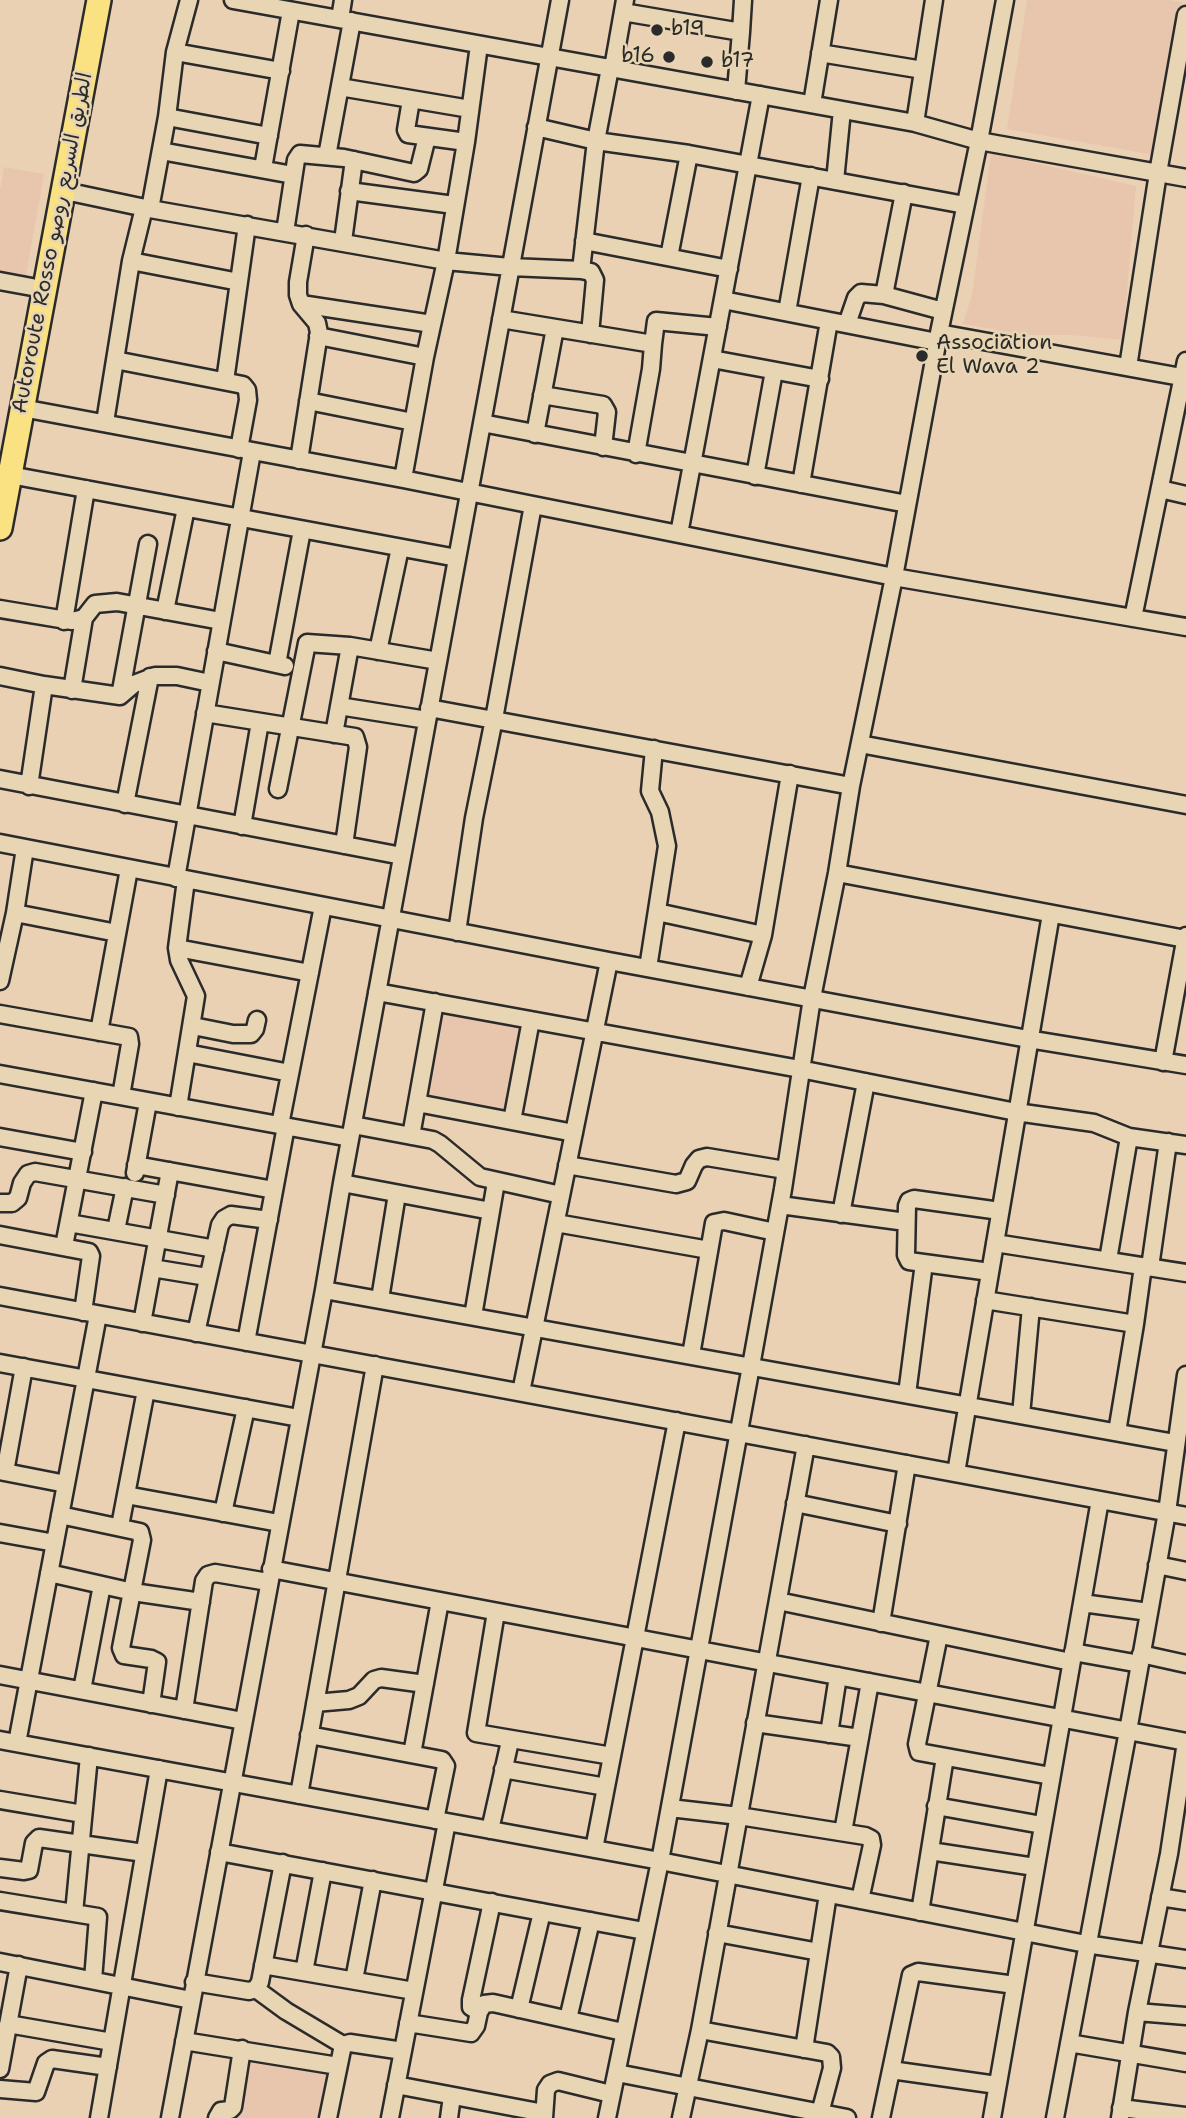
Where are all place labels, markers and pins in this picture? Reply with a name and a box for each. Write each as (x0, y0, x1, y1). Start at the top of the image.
place label: b19 (671, 17, 705, 43)
marker: b19 (649, 22, 665, 38)
place label: b16 (621, 44, 655, 70)
marker: b16 (661, 49, 677, 65)
place label: b17 (721, 49, 754, 75)
marker: b17 (699, 54, 715, 70)
place label: Association El Wava 2 (936, 331, 1052, 381)
marker: Association El Wava 2 (914, 348, 930, 364)

